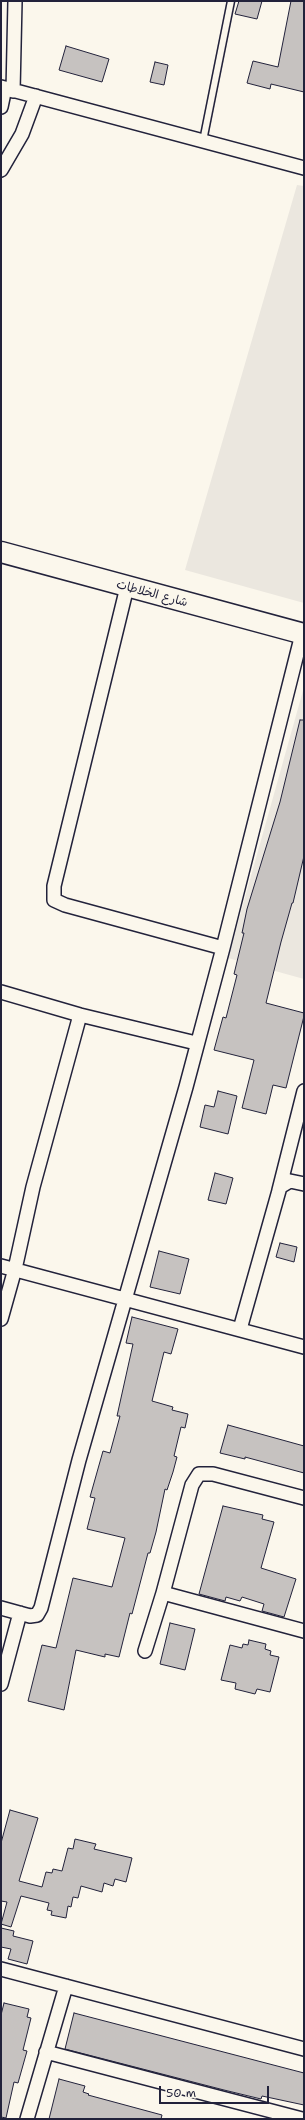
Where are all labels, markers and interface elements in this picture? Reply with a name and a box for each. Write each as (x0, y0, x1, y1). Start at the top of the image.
street label: شارع الخلاطات (115, 578, 189, 610)
scale bar (161, 2078, 271, 2104)
text: 50 m (166, 2085, 196, 2101)

